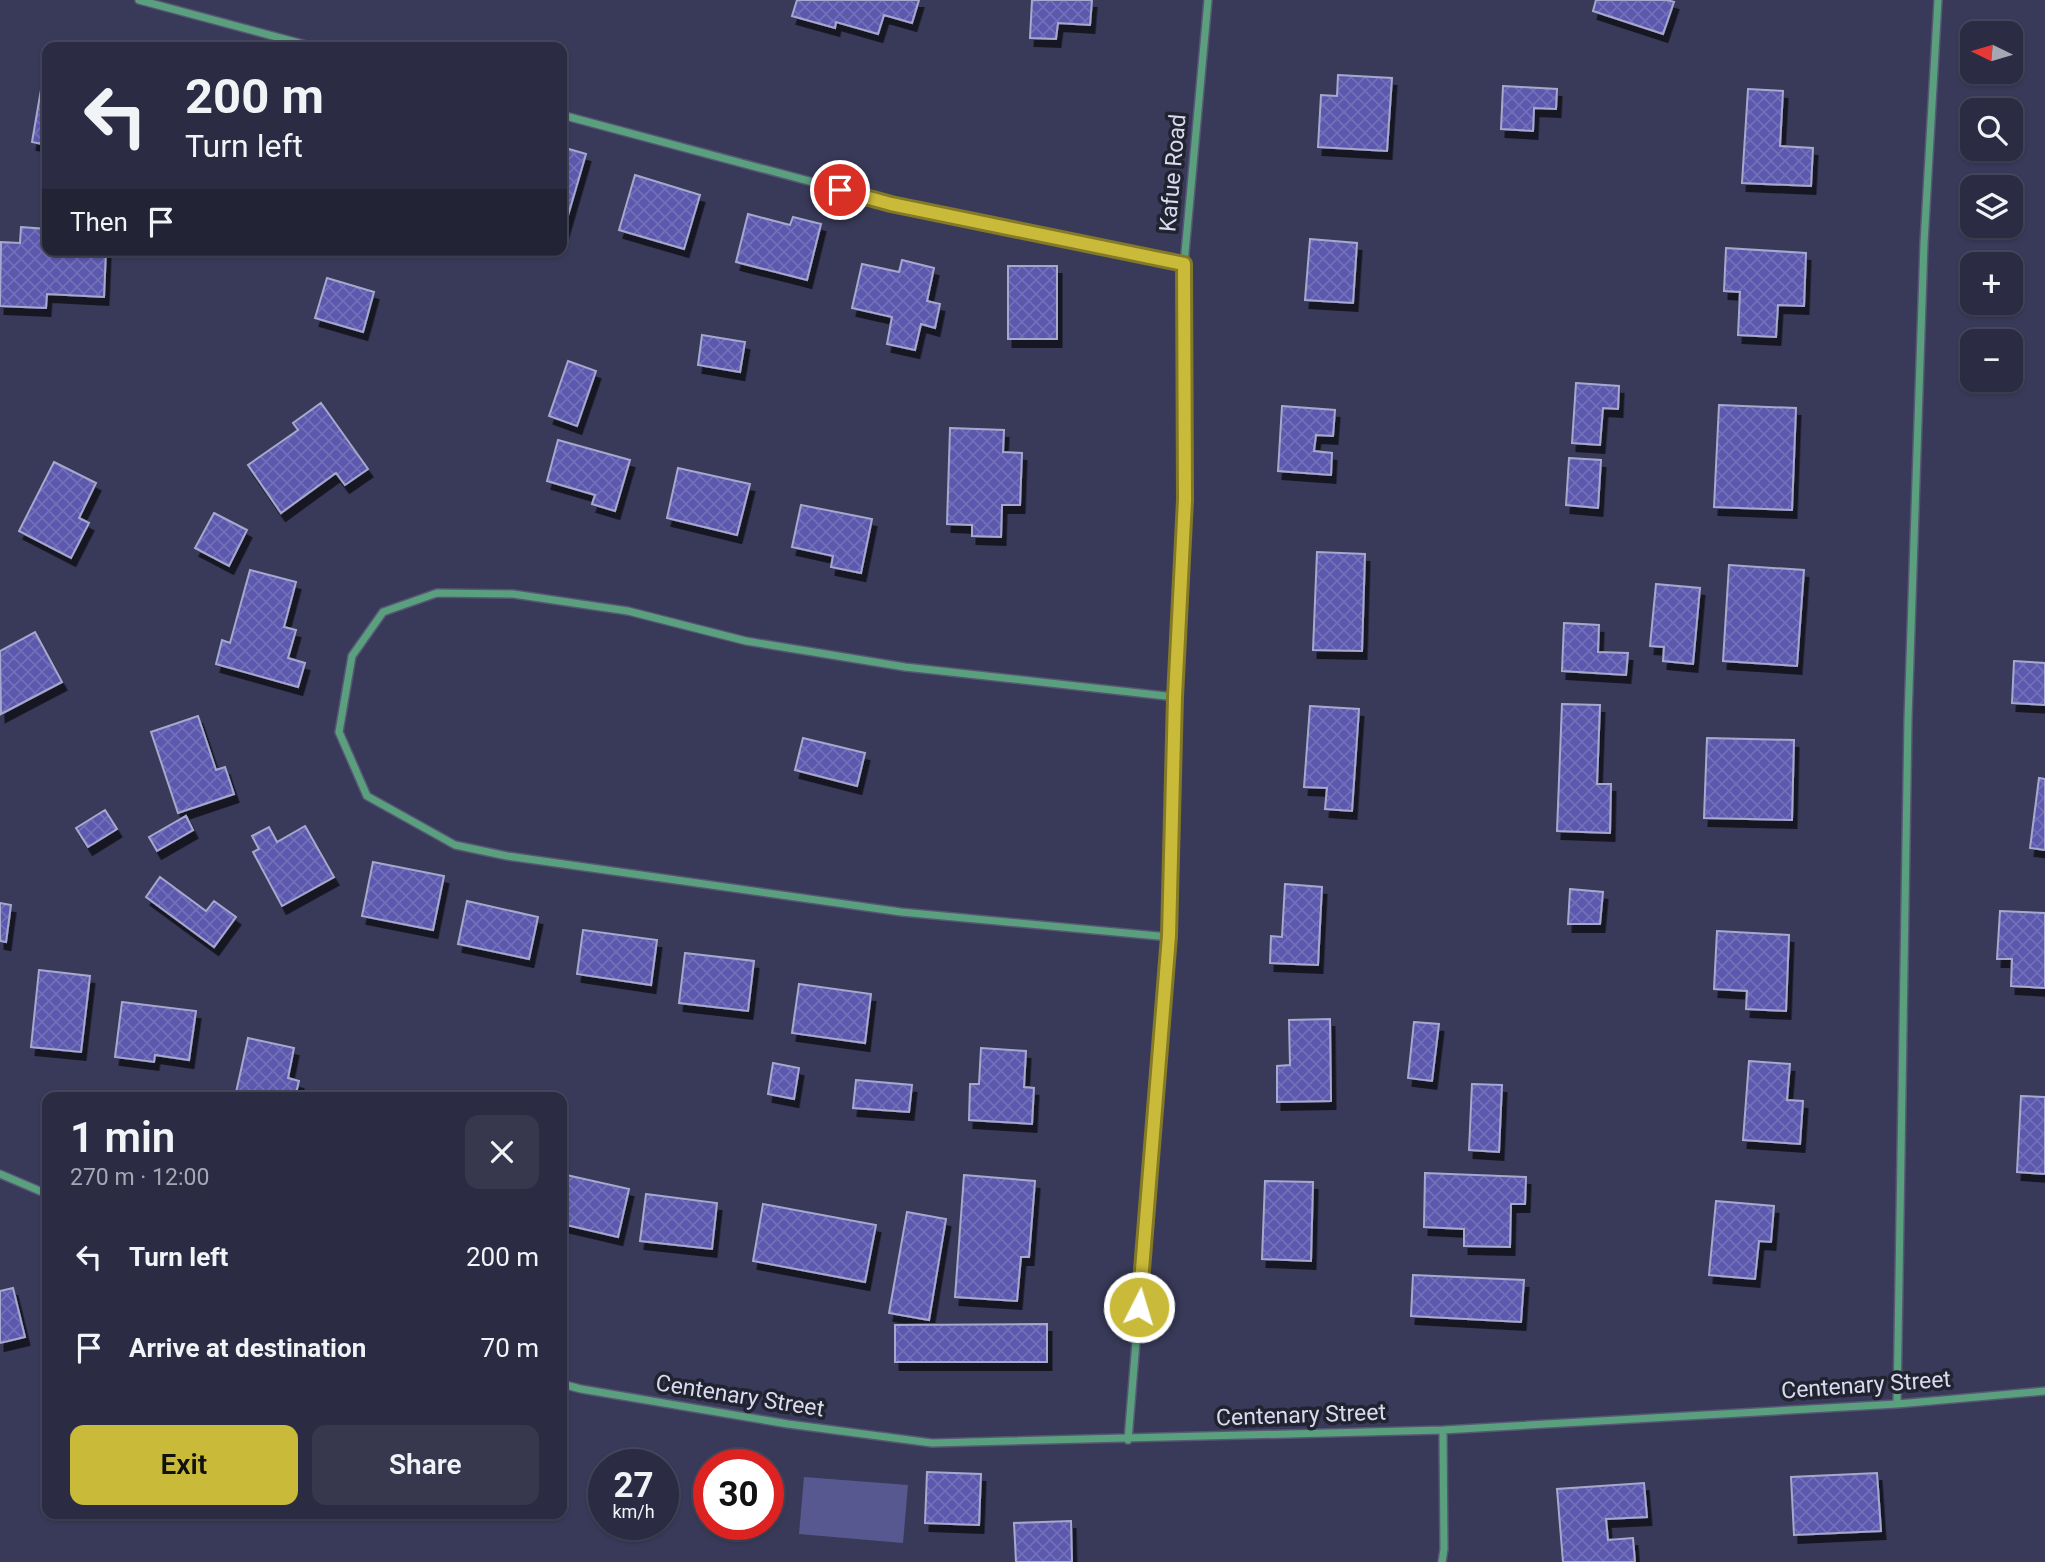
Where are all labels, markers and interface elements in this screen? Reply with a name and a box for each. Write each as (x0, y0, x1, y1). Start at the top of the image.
north arrow (1960, 21, 2023, 84)
map controls (1960, 21, 2023, 392)
text: 200 m (185, 68, 324, 125)
icon: left (70, 70, 161, 161)
button: search (1960, 98, 2023, 161)
street label: Kafue Road (1154, 113, 1192, 233)
text: Turn left (185, 127, 303, 165)
pin (810, 160, 870, 220)
icon: arrive (821, 171, 859, 209)
button: layers (1960, 175, 2023, 238)
icon: arrive (142, 203, 180, 241)
text: Then (70, 207, 128, 237)
button: + (1960, 252, 2023, 315)
button: − (1960, 329, 2023, 392)
text: 1 min (70, 1113, 175, 1162)
button: close (465, 1115, 539, 1189)
text: 270 m · 12:00 (70, 1164, 209, 1191)
icon: left (70, 1238, 108, 1276)
text: Turn left (129, 1242, 228, 1272)
text: 200 m (466, 1242, 539, 1272)
position arrow (1102, 1270, 1176, 1344)
icon: arrive (70, 1329, 108, 1367)
text: Arrive at destination (129, 1333, 366, 1363)
text: 70 m (481, 1333, 539, 1363)
street label: Centenary Street (1780, 1366, 1952, 1404)
street label: Centenary Street (654, 1369, 826, 1423)
street label: Centenary Street (1216, 1399, 1386, 1431)
button: Exit (70, 1425, 298, 1505)
button: Share (312, 1425, 539, 1505)
speed limit sign: 30 (693, 1449, 784, 1540)
text: 27 (613, 1465, 654, 1506)
text: km/h (612, 1501, 655, 1522)

